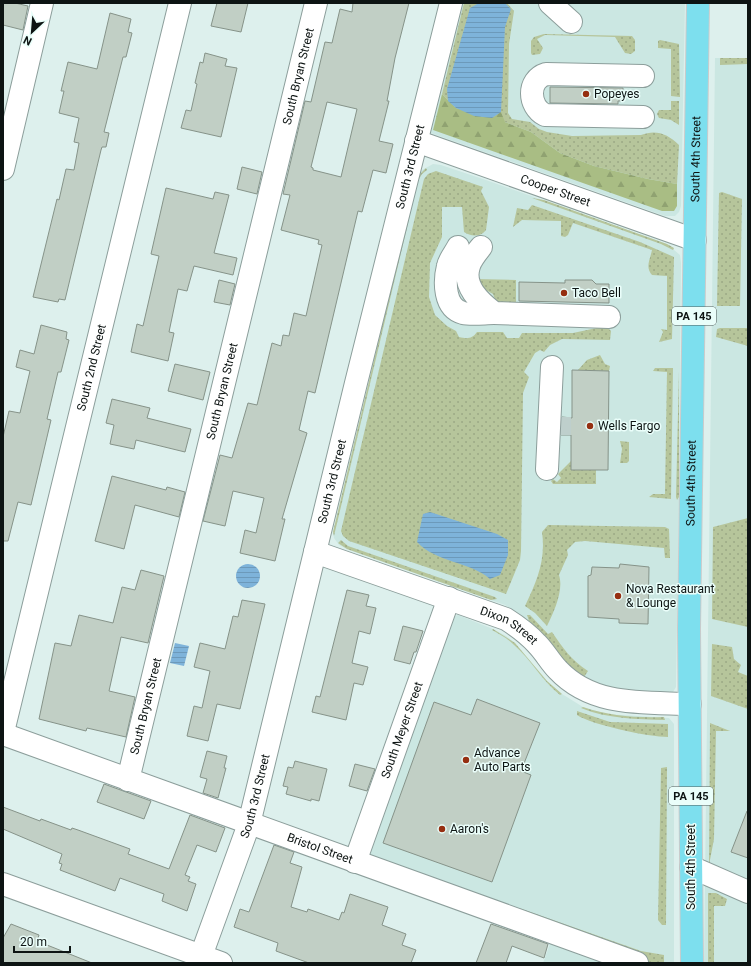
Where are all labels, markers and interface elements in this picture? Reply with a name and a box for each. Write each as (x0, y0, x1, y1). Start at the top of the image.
north arrow (12, 12, 52, 52)
street label: South Bryan Street (280, 26, 317, 126)
text: N (21, 33, 34, 48)
place label: Popeyes (594, 87, 640, 101)
marker: Popeyes (581, 89, 591, 99)
street label: South 4th Street (688, 116, 703, 202)
street label: South 3rd Street (393, 123, 427, 210)
street label: Cooper Street (519, 172, 592, 209)
place label: Taco Bell (572, 286, 621, 300)
marker: Taco Bell (559, 288, 569, 298)
road number: PA 145 (672, 307, 716, 325)
street label: South 2nd Street (74, 323, 109, 412)
street label: South Bryan Street (204, 341, 241, 441)
place label: Wells Fargo (598, 419, 660, 433)
marker: Wells Fargo (585, 421, 595, 431)
street label: South 3rd Street (315, 438, 349, 525)
street label: South 4th Street (683, 440, 699, 526)
place label: Nova Restaurant & Lounge (626, 582, 715, 610)
marker: Nova Restaurant & Lounge (613, 591, 623, 601)
street label: Dixon Street (478, 604, 541, 647)
street label: South Bryan Street (127, 656, 164, 756)
street label: South Meyer Street (378, 680, 426, 780)
place label: Advance Auto Parts (474, 746, 531, 774)
street label: South 3rd Street (237, 753, 273, 840)
marker: Advance Auto Parts (461, 755, 471, 765)
road number: PA 145 (669, 787, 713, 805)
place label: Aaron's (450, 822, 489, 836)
marker: Aaron's (437, 824, 447, 834)
street label: South 4th Street (684, 824, 698, 910)
street label: Bristol Street (285, 830, 355, 867)
scale bar (14, 928, 70, 954)
text: 20 m (20, 935, 47, 949)

